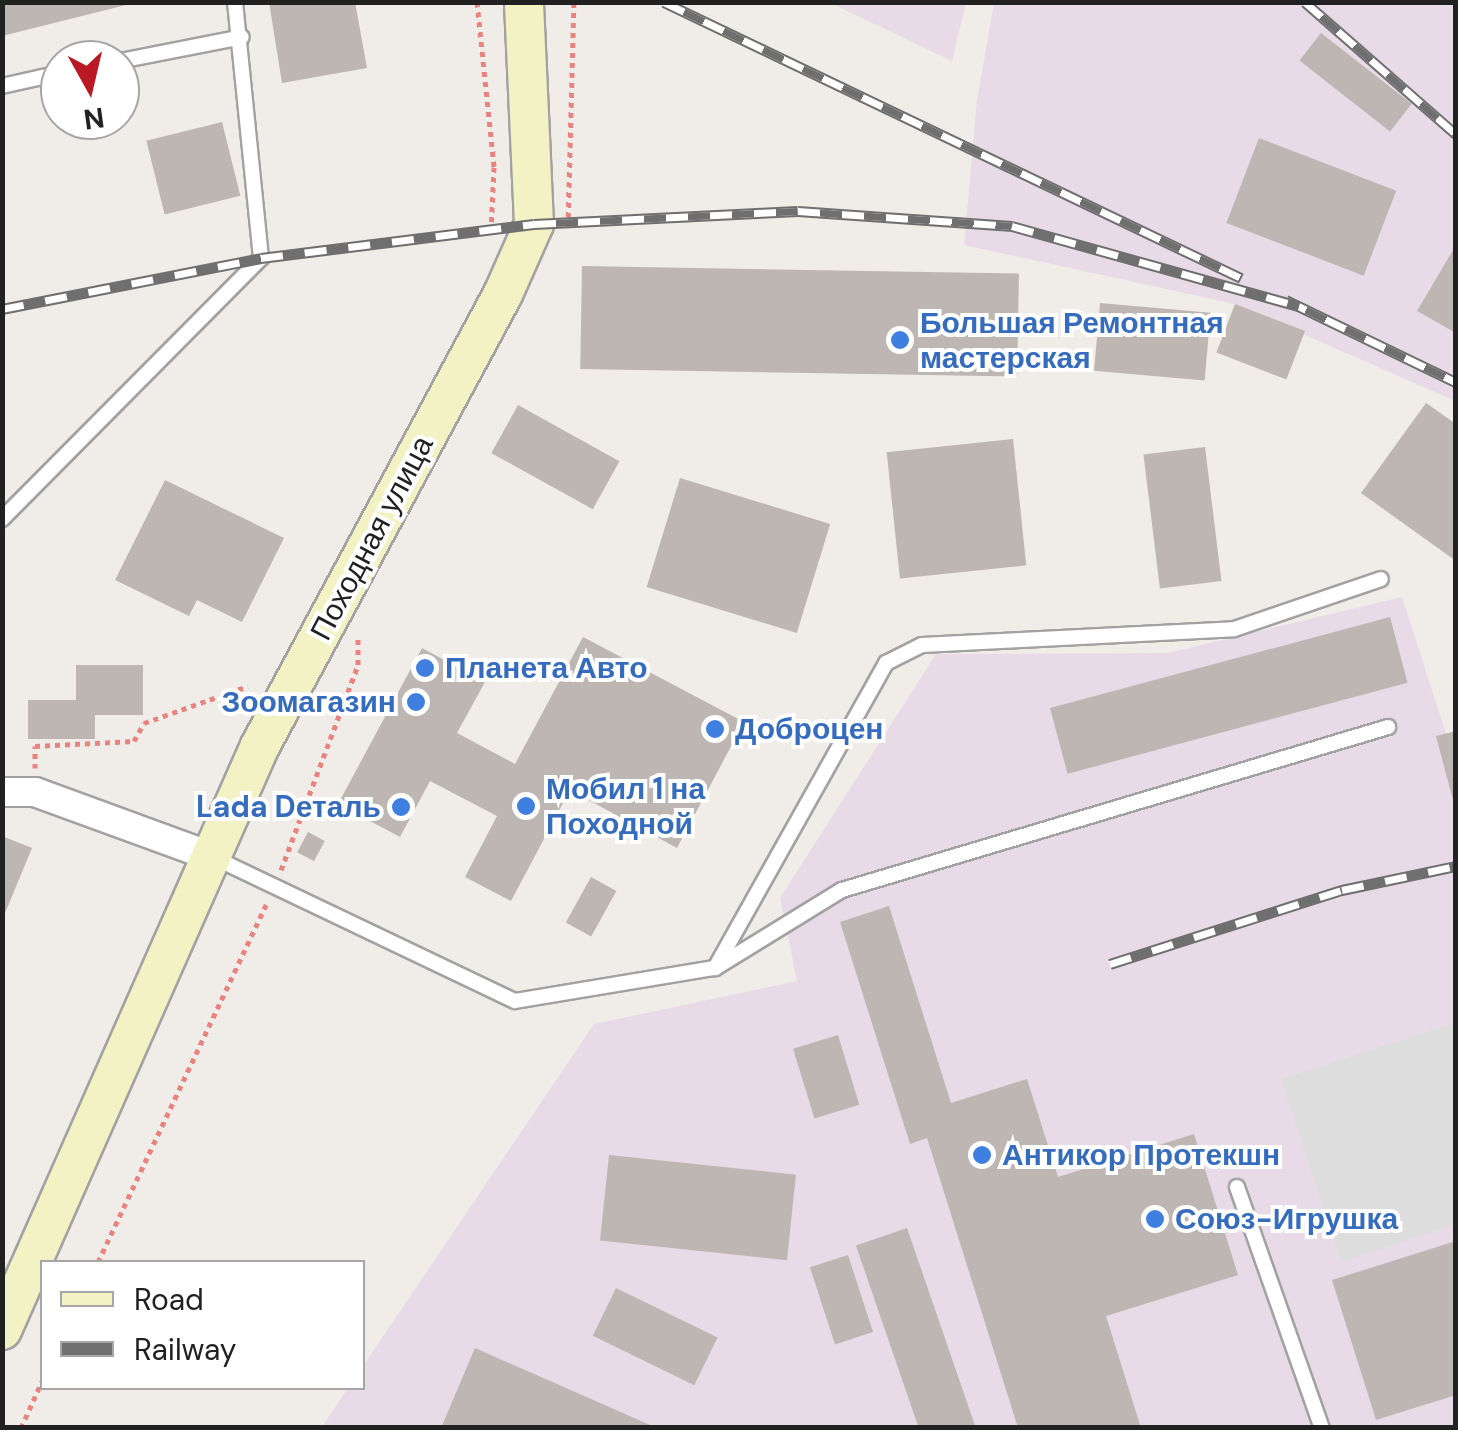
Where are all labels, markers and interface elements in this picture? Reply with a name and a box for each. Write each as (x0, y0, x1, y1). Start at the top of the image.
north arrow (40, 40, 140, 140)
text: N (81, 98, 107, 138)
place label: Большая Ремонтная мастерская (920, 305, 1224, 376)
marker: Большая Ремонтная мастерская (889, 329, 911, 351)
street label: Походная улица (303, 430, 441, 646)
place label: Планета Авто (445, 650, 647, 686)
marker: Планета Авто (414, 657, 436, 679)
place label: Зоомагазин (221, 684, 396, 720)
marker: Зоомагазин (405, 691, 427, 713)
place label: Доброцен (735, 711, 883, 747)
marker: Доброцен (704, 718, 726, 740)
place label: Мобил 1 на Походной (546, 771, 705, 842)
place label: Lada Dеталь (196, 789, 381, 825)
marker: Мобил 1 на Походной (515, 795, 537, 817)
marker: Lada Dеталь (390, 796, 412, 818)
place label: Антикор Протекшн (1002, 1137, 1280, 1173)
marker: Антикор Протекшн (971, 1144, 993, 1166)
place label: Союз-Игрушка (1175, 1201, 1398, 1237)
marker: Союз-Игрушка (1144, 1208, 1166, 1230)
legend (40, 1260, 365, 1390)
text: Road (134, 1280, 204, 1319)
text: Railway (134, 1330, 237, 1369)

